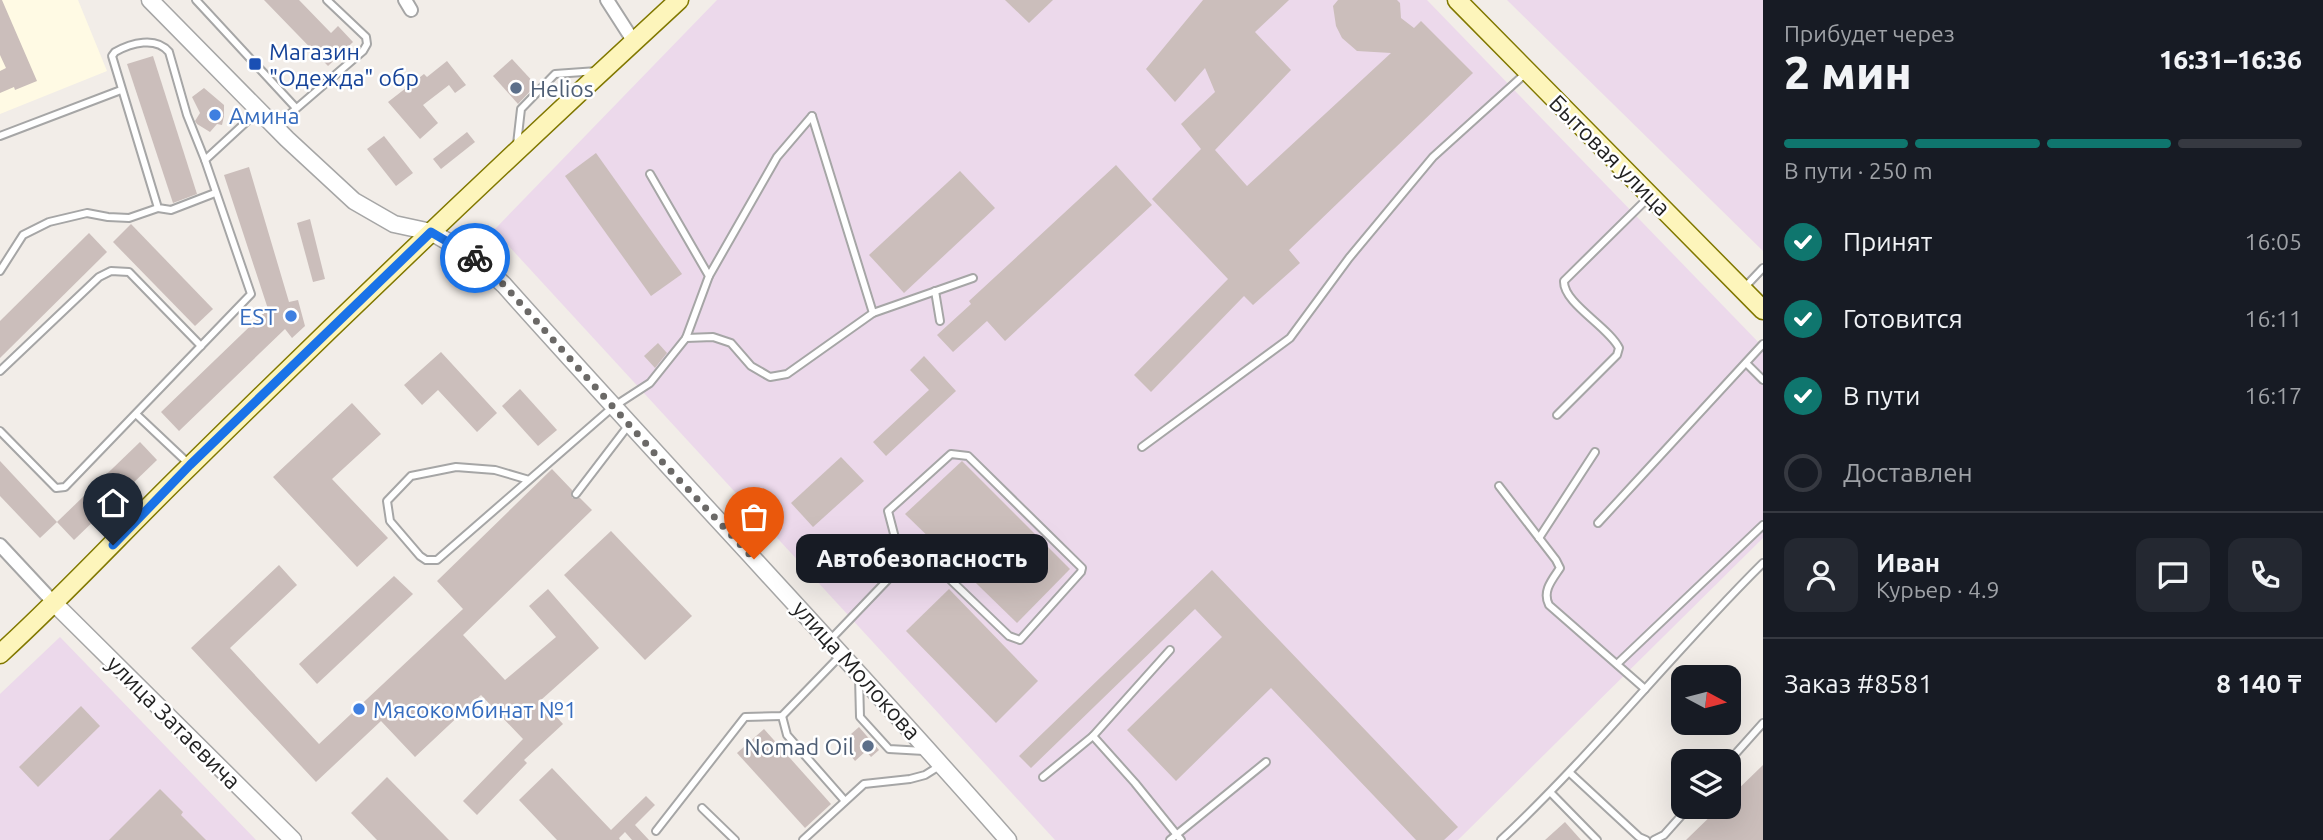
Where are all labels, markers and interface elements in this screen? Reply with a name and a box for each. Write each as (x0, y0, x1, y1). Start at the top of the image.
text: Прибудет через (1784, 21, 1955, 46)
place label: Магазин "Одежда" обр (269, 39, 419, 90)
text: 16:31–16:36 (2159, 45, 2302, 74)
text: 2 мин (1784, 46, 1912, 98)
marker: Магазин "Одежда" обр (247, 56, 263, 72)
place label: Helios (530, 76, 594, 101)
marker: Helios (508, 80, 524, 96)
street label: Бытовая улица (1545, 90, 1675, 220)
place label: Амина (229, 103, 300, 128)
marker: Амина (207, 107, 223, 123)
text: В пути · 250 m (1784, 158, 1933, 183)
courier (440, 223, 510, 293)
icon: check (1784, 223, 1822, 261)
text: Принят (1843, 227, 1932, 256)
text: 16:05 (2244, 229, 2302, 254)
icon: bike (456, 239, 494, 277)
icon: check (1784, 300, 1822, 338)
place label: EST (239, 304, 277, 329)
text: Готовится (1843, 304, 1963, 333)
text: 16:11 (2244, 306, 2302, 331)
marker: EST (283, 308, 299, 324)
icon: check (1784, 377, 1822, 415)
text: В пути (1843, 381, 1920, 410)
text: 16:17 (2244, 383, 2302, 408)
text: Доставлен (1843, 458, 1973, 487)
pin (83, 473, 143, 545)
icon: home (94, 484, 132, 522)
pin (724, 487, 784, 559)
icon: bag (735, 498, 773, 536)
callout: Автобезопасность (796, 534, 1048, 584)
button: person (1784, 538, 1858, 612)
button: chat (2136, 538, 2210, 612)
button: phone (2228, 538, 2302, 612)
text: Автобезопасность (817, 546, 1027, 571)
text: Иван (1876, 548, 1940, 577)
text: Курьер · 4.9 (1876, 577, 2000, 602)
street label: улица Молокова (788, 596, 926, 744)
street label: улица Затаевича (102, 650, 246, 794)
north arrow (1671, 665, 1741, 735)
map controls (1671, 665, 1741, 819)
text: Заказ #8581 (1784, 669, 1933, 698)
text: 8 140 ₸ (2216, 669, 2302, 698)
place label: Мясокомбинат №1 (373, 697, 577, 722)
marker: Мясокомбинат №1 (351, 701, 367, 717)
place label: Nomad Oil (744, 734, 854, 759)
marker: Nomad Oil (860, 738, 876, 754)
button: layers (1671, 749, 1741, 819)

